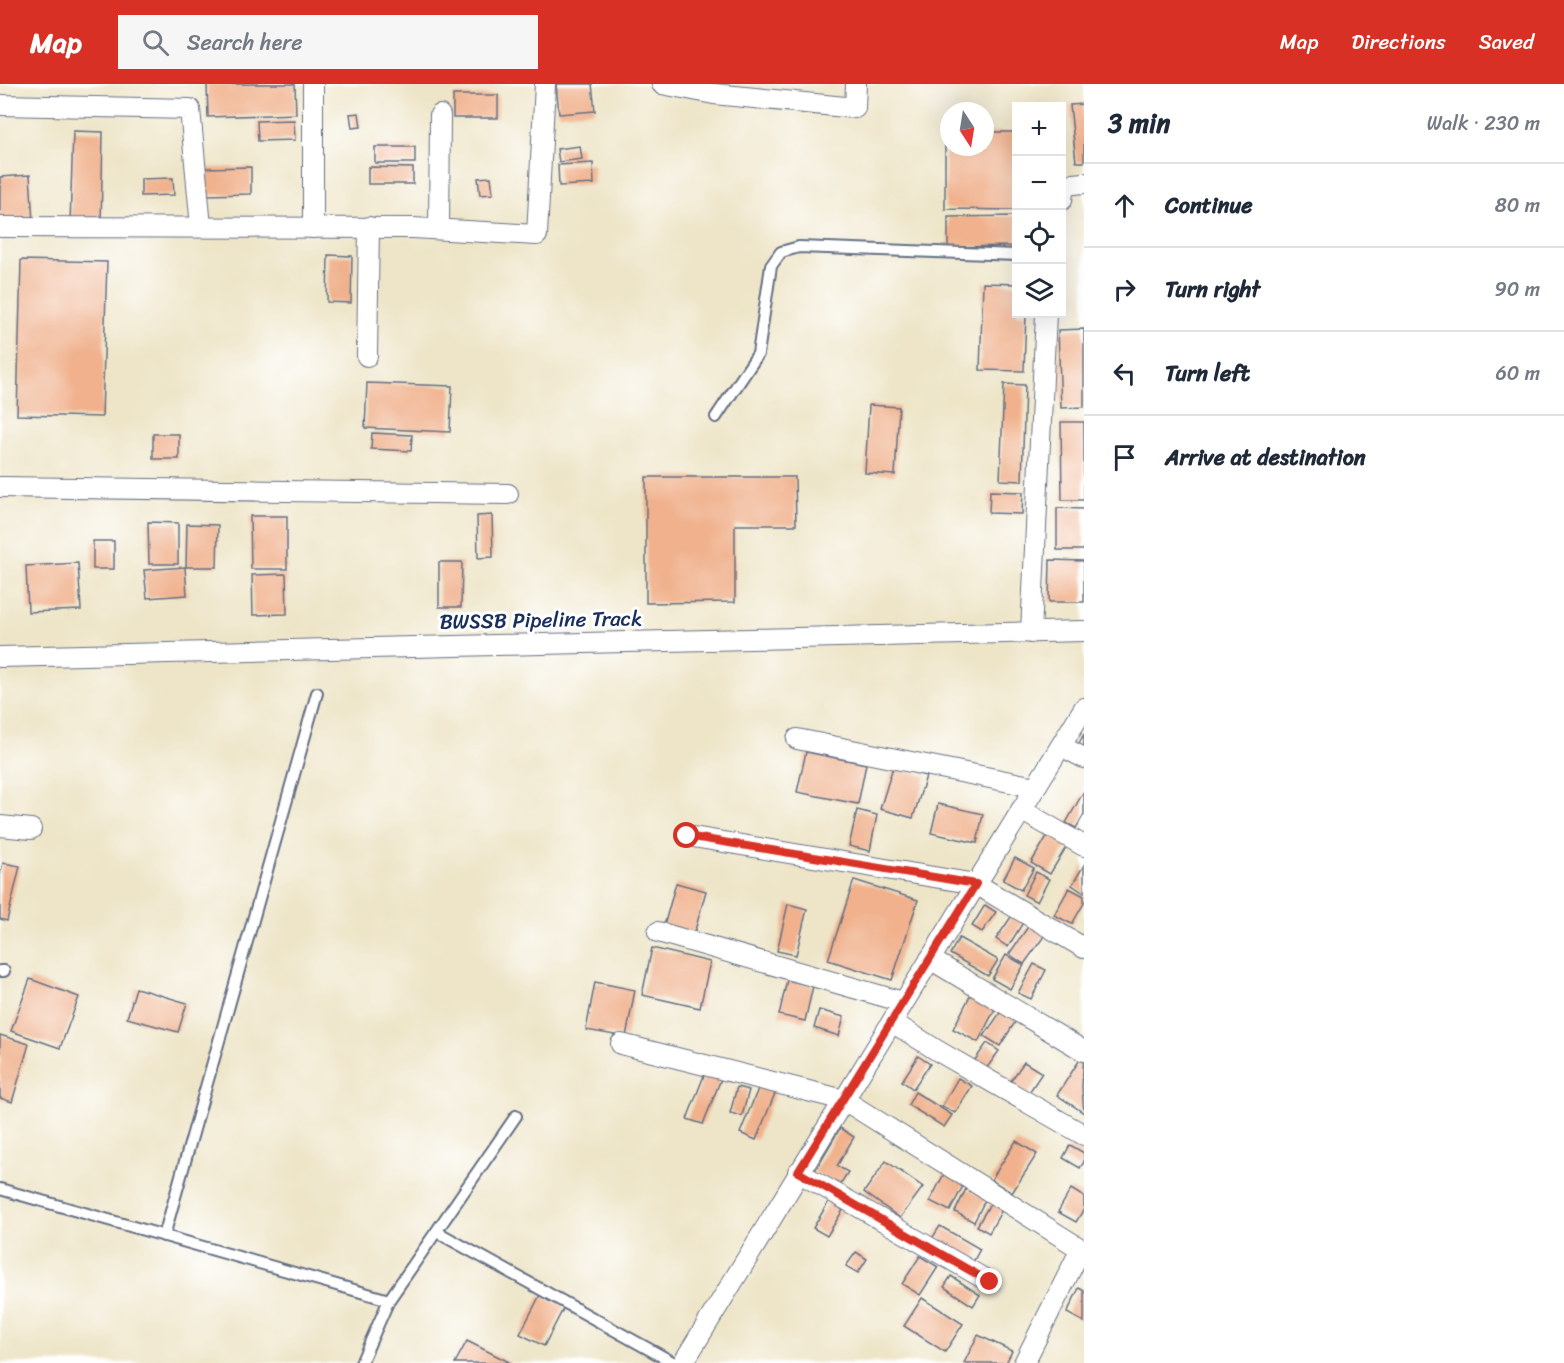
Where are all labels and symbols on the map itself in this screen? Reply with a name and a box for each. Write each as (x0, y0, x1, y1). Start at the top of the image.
north arrow (940, 102, 994, 156)
street label: BWSSB Pipeline Track (439, 599, 643, 641)
route start (673, 822, 699, 848)
route end (976, 1268, 1002, 1294)

